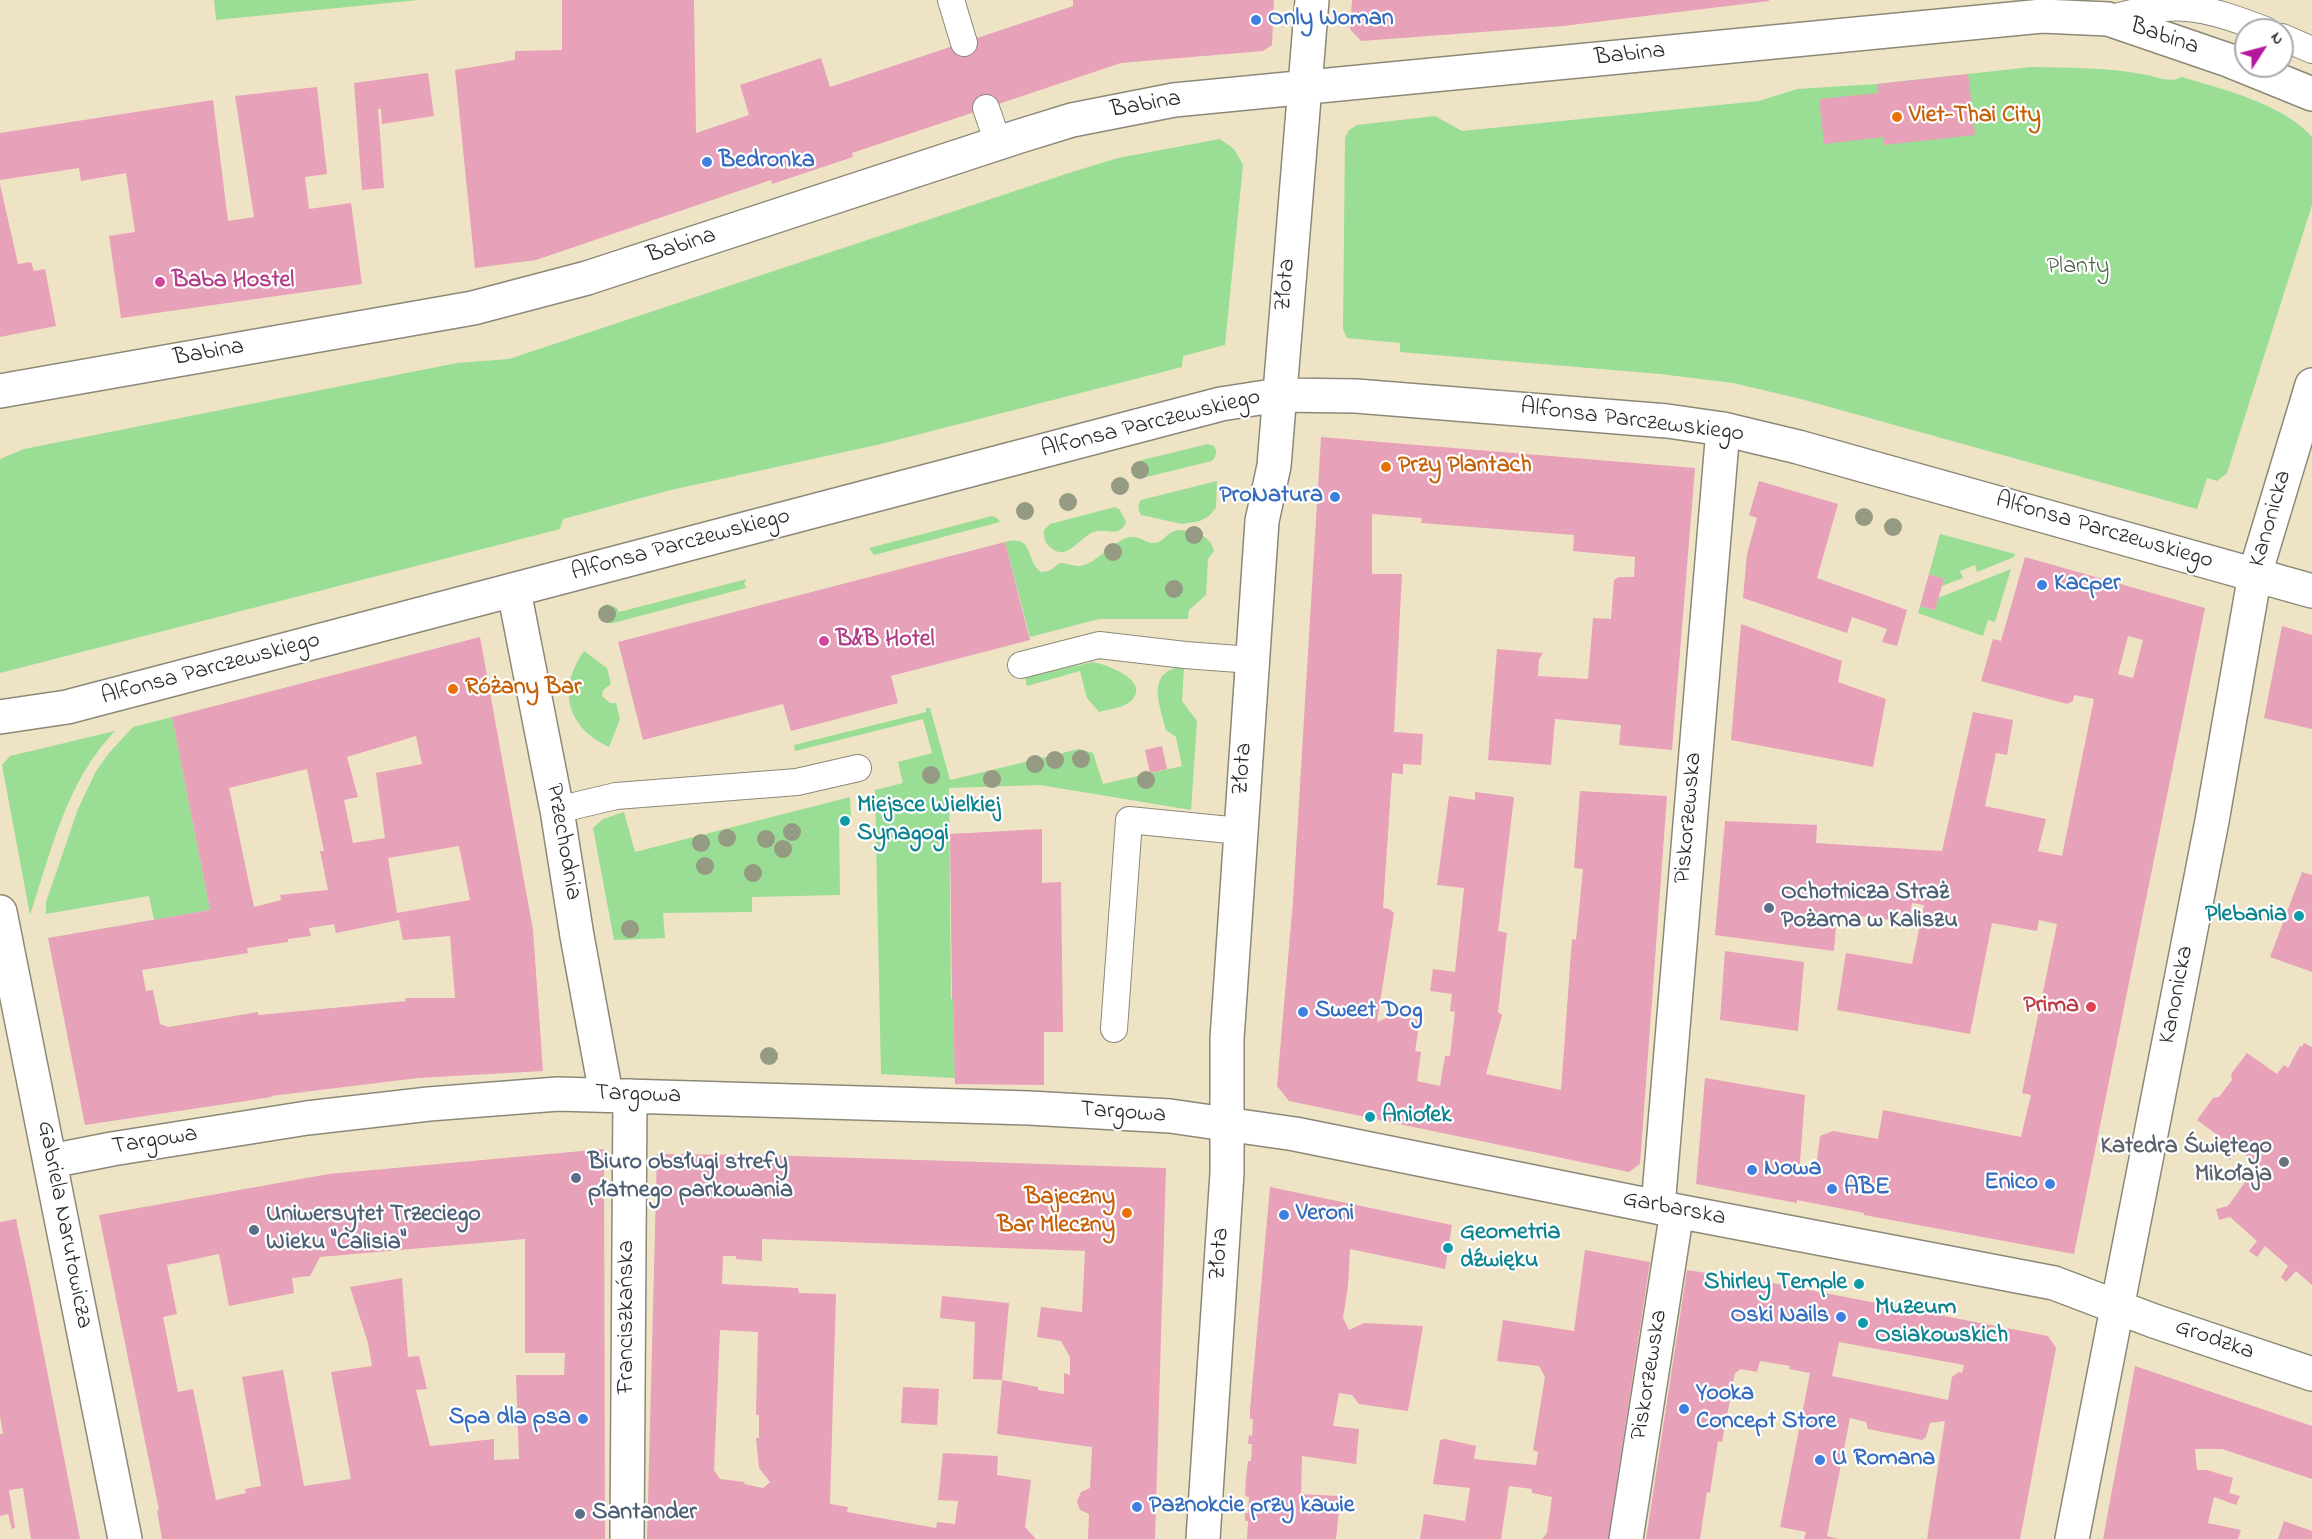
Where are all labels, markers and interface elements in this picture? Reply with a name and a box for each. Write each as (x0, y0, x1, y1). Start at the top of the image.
place label: Only Woman (1268, 6, 1393, 34)
marker: Only Woman (1249, 13, 1263, 27)
street label: Babina (2126, 13, 2202, 63)
north arrow (2234, 18, 2294, 78)
text: N (2264, 27, 2290, 50)
street label: Babina (1593, 38, 1667, 74)
street label: Babina (1109, 86, 1183, 126)
place label: Viet-Thai City (1909, 103, 2041, 131)
marker: Viet-Thai City (1890, 110, 1904, 124)
place label: Bedronka (719, 148, 815, 176)
marker: Bedronka (700, 155, 714, 169)
street label: Babina (644, 222, 720, 272)
park label: Planty (2047, 254, 2109, 282)
street label: Złota (1270, 258, 1304, 312)
place label: Baba Hostel (172, 268, 294, 296)
marker: Baba Hostel (153, 275, 167, 289)
street label: Babina (172, 334, 246, 374)
street label: Alfonsa Parczewskiego (1038, 384, 1264, 466)
street label: Alfonsa Parczewskiego (1519, 394, 1745, 450)
place label: Przy Plantach (1398, 453, 1532, 481)
marker: Przy Plantach (1379, 460, 1393, 474)
street label: Kanonicka (2244, 467, 2300, 571)
place label: ProNatura (1219, 483, 1323, 511)
street label: Alfonsa Parczewskiego (1992, 487, 2216, 577)
marker: ProNatura (1328, 490, 1342, 504)
street label: Alfonsa Parczewskiego (569, 503, 793, 589)
place label: Kacper (2054, 571, 2121, 599)
marker: Kacper (2035, 578, 2049, 592)
street label: Alfonsa Parczewskiego (99, 627, 323, 713)
place label: B&B Hotel (836, 627, 935, 655)
marker: B&B Hotel (817, 634, 831, 648)
place label: Różany Bar (465, 675, 581, 703)
marker: Różany Bar (446, 682, 460, 696)
street label: Złota (1228, 742, 1260, 796)
street label: Piskorzewska (1670, 751, 1710, 885)
street label: Przechodnia (538, 781, 586, 903)
place label: Miejsce Wielkiej Synagogi (857, 793, 1000, 849)
marker: Miejsce Wielkiej Synagogi (838, 814, 852, 828)
place label: Ochotnicza Straż Pożarna w Kaliszu (1781, 880, 1958, 936)
marker: Ochotnicza Straż Pożarna w Kaliszu (1762, 901, 1776, 915)
place label: Plebania (2205, 902, 2287, 930)
marker: Plebania (2292, 909, 2306, 923)
street label: Kanonicka (2154, 944, 2202, 1046)
place label: Prima (2023, 993, 2079, 1021)
place label: Sweet Dog (1315, 998, 1423, 1026)
marker: Prima (2084, 1000, 2098, 1014)
marker: Sweet Dog (1296, 1005, 1310, 1019)
street label: Targowa (594, 1080, 682, 1112)
street label: Targowa (1079, 1097, 1167, 1131)
place label: Aniołek (1382, 1103, 1451, 1131)
marker: Aniołek (1363, 1110, 1377, 1124)
street label: Gabriela Narutowicza (29, 1119, 97, 1331)
street label: Targowa (110, 1121, 200, 1163)
place label: Katedra Świętego Mikołaja (2100, 1134, 2272, 1190)
place label: Biuro obsługi strefy płatnego parkowania (588, 1150, 793, 1206)
marker: Katedra Świętego Mikołaja (2277, 1155, 2291, 1169)
place label: Nowa (1764, 1156, 1821, 1184)
marker: Nowa (1745, 1163, 1759, 1177)
place label: Enico (1984, 1170, 2038, 1198)
marker: Biuro obsługi strefy płatnego parkowania (569, 1171, 583, 1185)
place label: ABE (1844, 1175, 1889, 1203)
marker: Enico (2043, 1177, 2057, 1191)
marker: ABE (1825, 1182, 1839, 1196)
place label: Bajeczny Bar Mleczny (997, 1185, 1115, 1241)
street label: Garbarska (1620, 1186, 1728, 1234)
place label: Veroni (1296, 1201, 1354, 1229)
place label: Uniwersytet Trzeciego Wieku "Calisia" (266, 1202, 481, 1258)
marker: Bajeczny Bar Mleczny (1120, 1206, 1134, 1220)
marker: Veroni (1277, 1208, 1291, 1222)
place label: Geometria dźwięku (1460, 1220, 1560, 1276)
marker: Uniwersytet Trzeciego Wieku "Calisia" (247, 1223, 261, 1237)
street label: Złota (1205, 1227, 1237, 1281)
street label: Franciszkańska (614, 1240, 642, 1394)
marker: Geometria dźwięku (1441, 1241, 1455, 1255)
place label: Shirley Temple (1704, 1270, 1847, 1298)
marker: Shirley Temple (1852, 1277, 1866, 1291)
place label: Muzeum Osiakowskich (1875, 1295, 2008, 1351)
place label: Oski Nails (1730, 1303, 1829, 1331)
street label: Piskorzewska (1626, 1308, 1676, 1442)
marker: Oski Nails (1834, 1310, 1848, 1324)
street label: Grodzka (2171, 1314, 2257, 1368)
marker: Muzeum Osiakowskich (1856, 1316, 1870, 1330)
place label: Yooka Concept Store (1696, 1381, 1836, 1437)
marker: Yooka Concept Store (1677, 1402, 1691, 1416)
place label: Spa dla psa (449, 1405, 571, 1433)
marker: Spa dla psa (576, 1412, 590, 1426)
place label: U Romana (1832, 1446, 1935, 1474)
marker: U Romana (1813, 1453, 1827, 1467)
place label: Paznokcie przy kawie (1149, 1493, 1354, 1521)
place label: Santander (592, 1500, 697, 1528)
marker: Paznokcie przy kawie (1130, 1500, 1144, 1514)
marker: Santander (573, 1507, 587, 1521)

